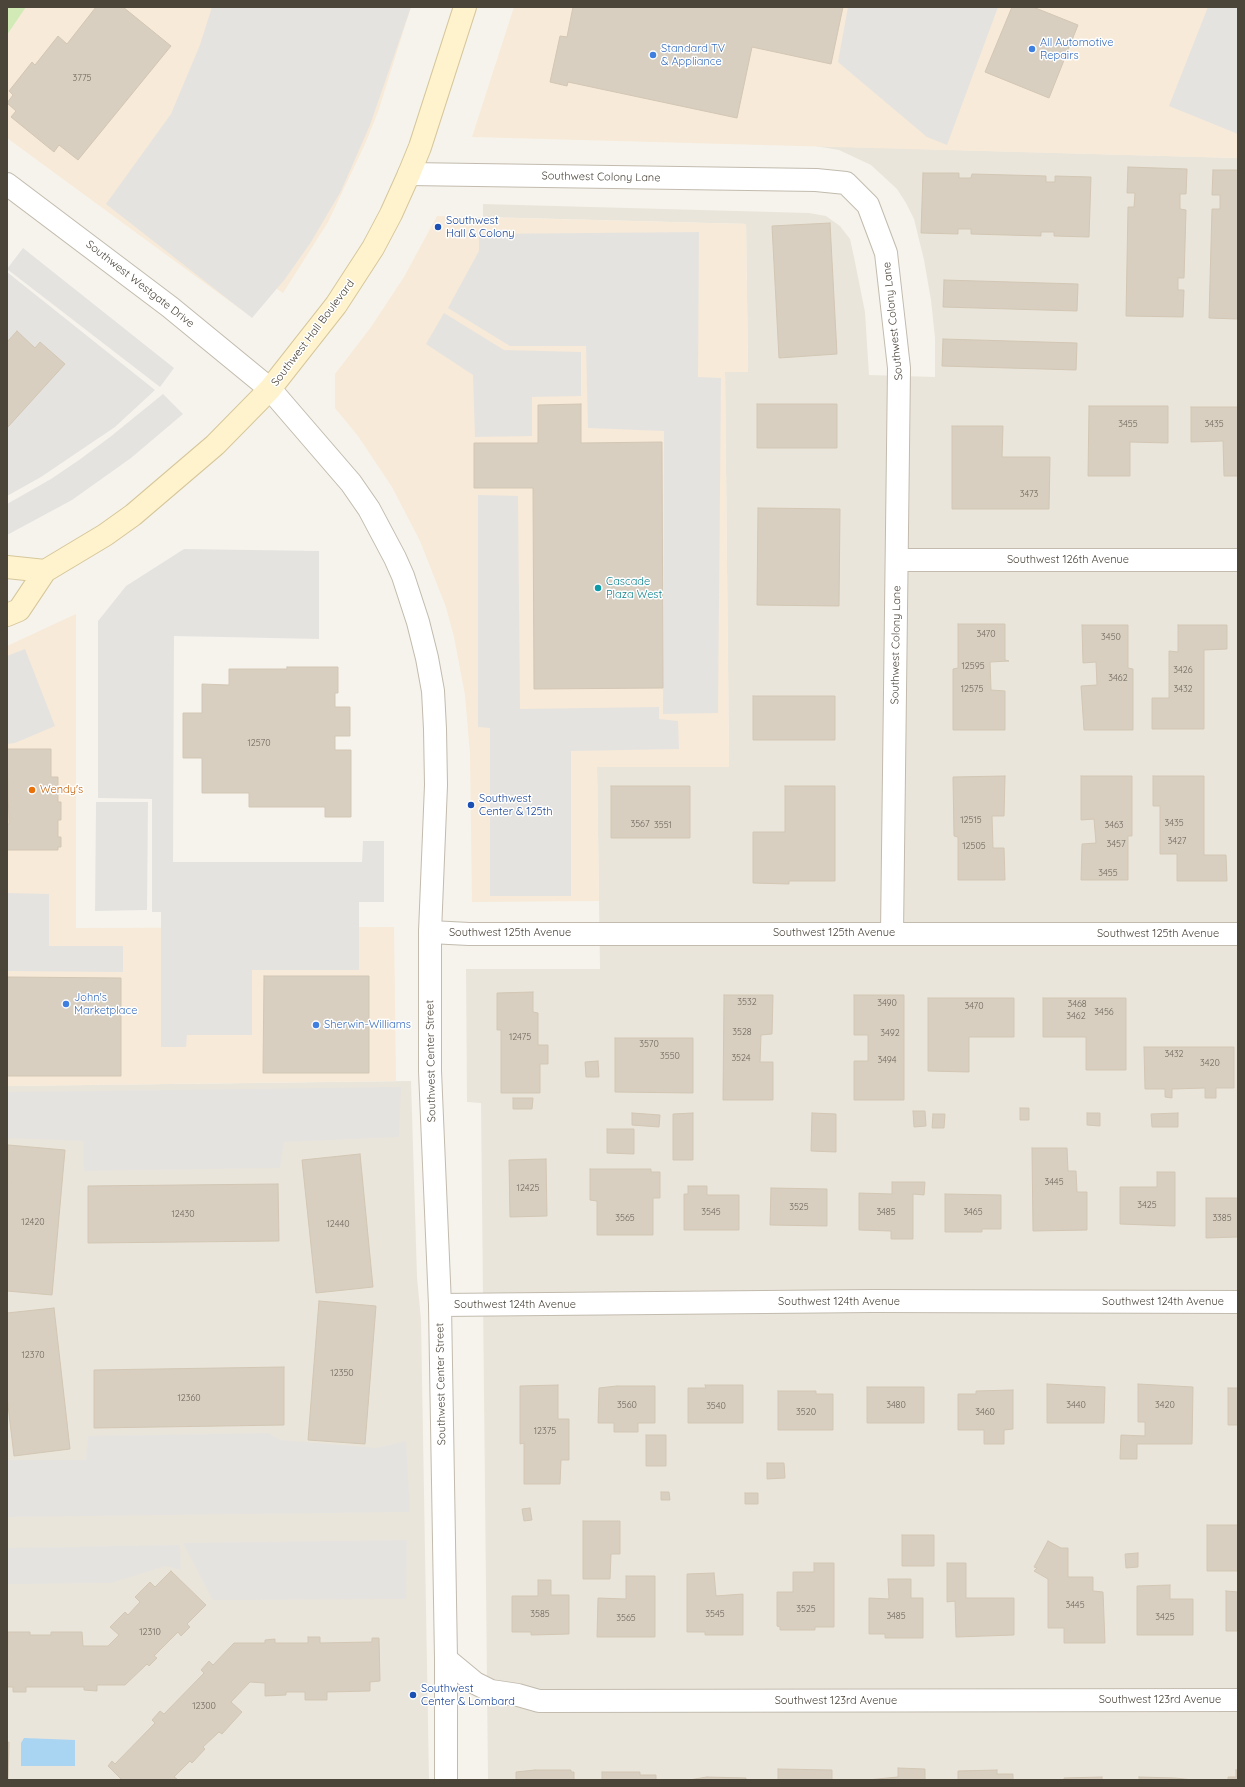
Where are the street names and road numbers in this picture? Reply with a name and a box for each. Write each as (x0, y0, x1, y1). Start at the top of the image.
street label: Southwest Colony Lane (541, 169, 661, 185)
street label: Southwest Westgate Drive (83, 238, 197, 330)
street label: Southwest Colony Lane (880, 261, 906, 381)
street label: Southwest Hall Boulevard (269, 277, 357, 389)
street label: Southwest 126th Avenue (1007, 553, 1129, 567)
street label: Southwest Colony Lane (888, 585, 904, 705)
street label: Southwest 125th Avenue (449, 926, 571, 940)
street label: Southwest 125th Avenue (773, 926, 895, 940)
street label: Southwest 125th Avenue (1097, 927, 1219, 941)
street label: Southwest Center Street (423, 1000, 439, 1122)
street label: Southwest 124th Avenue (778, 1295, 900, 1309)
street label: Southwest 124th Avenue (1102, 1295, 1224, 1309)
street label: Southwest 124th Avenue (454, 1298, 576, 1312)
street label: Southwest Center Street (433, 1323, 449, 1445)
street label: Southwest 123rd Avenue (1099, 1693, 1221, 1707)
street label: Southwest 123rd Avenue (775, 1694, 897, 1708)

